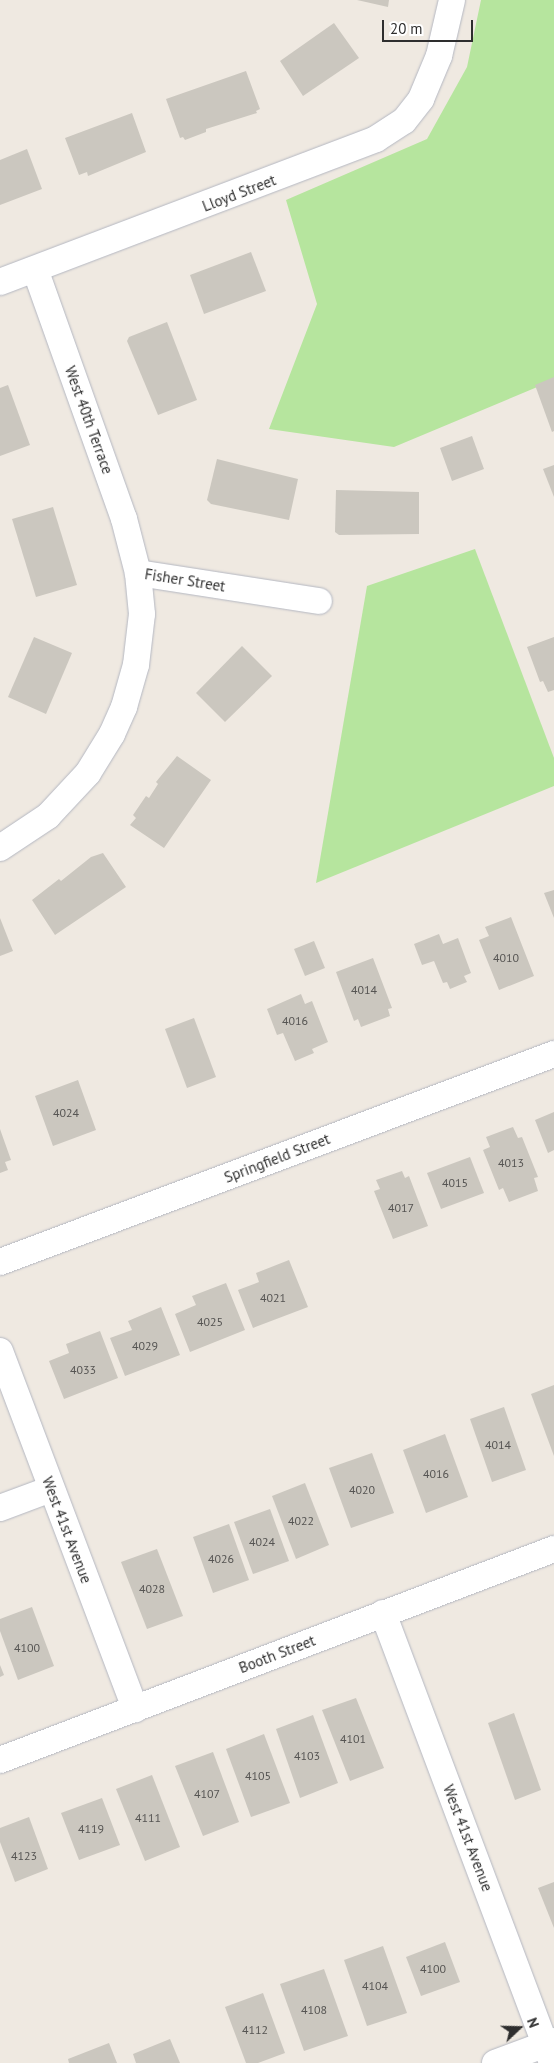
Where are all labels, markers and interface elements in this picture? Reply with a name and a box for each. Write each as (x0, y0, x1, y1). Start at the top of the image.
scale bar (384, 10, 475, 42)
text: 20 m (390, 19, 423, 38)
street label: Lloyd Street (200, 171, 278, 215)
street label: West 40th Terrace (61, 363, 117, 477)
street label: Fisher Street (143, 565, 227, 595)
house number: 4010 (493, 951, 519, 965)
house number: 4014 (351, 983, 377, 997)
house number: 4016 (282, 1014, 308, 1028)
house number: 4024 (53, 1106, 79, 1120)
street label: Springfield Street (222, 1130, 332, 1186)
house number: 4013 (498, 1156, 524, 1170)
house number: 4015 (442, 1176, 468, 1190)
house number: 4017 (388, 1201, 414, 1215)
house number: 4021 (260, 1291, 286, 1305)
house number: 4025 (197, 1315, 223, 1329)
house number: 4029 (132, 1339, 158, 1353)
house number: 4033 (70, 1363, 96, 1377)
house number: 4014 (485, 1438, 511, 1452)
house number: 4016 (423, 1467, 449, 1481)
street label: West 41st Avenue (38, 1474, 96, 1586)
house number: 4020 (349, 1483, 375, 1497)
house number: 4022 (288, 1514, 314, 1528)
house number: 4024 (249, 1535, 275, 1549)
house number: 4026 (208, 1552, 234, 1566)
house number: 4028 (139, 1582, 165, 1596)
street label: Booth Street (236, 1631, 318, 1677)
house number: 4100 (14, 1641, 40, 1655)
house number: 4101 (340, 1732, 366, 1746)
house number: 4103 (294, 1749, 320, 1763)
house number: 4105 (245, 1769, 271, 1783)
street label: West 41st Avenue (439, 1782, 497, 1894)
house number: 4107 (194, 1787, 220, 1801)
house number: 4111 (135, 1811, 161, 1825)
house number: 4119 (78, 1822, 104, 1836)
house number: 4123 (11, 1849, 37, 1863)
house number: 4100 (420, 1962, 446, 1976)
house number: 4104 (362, 1979, 388, 1993)
house number: 4108 (301, 2003, 327, 2017)
north arrow (494, 2003, 544, 2053)
text: N (523, 2015, 543, 2030)
house number: 4112 (242, 2023, 268, 2037)

